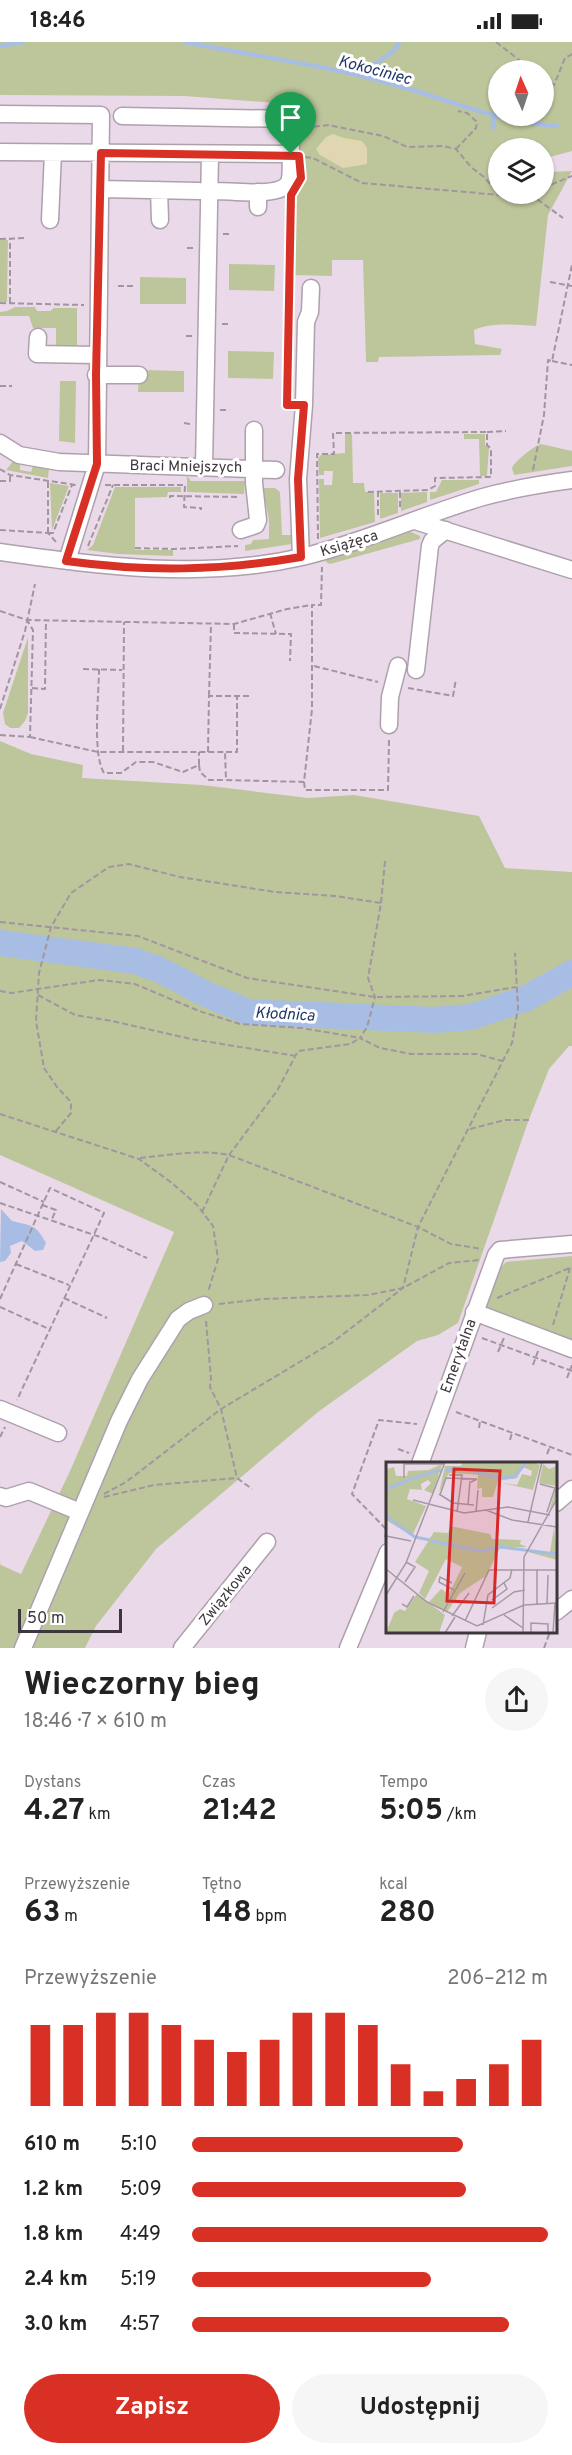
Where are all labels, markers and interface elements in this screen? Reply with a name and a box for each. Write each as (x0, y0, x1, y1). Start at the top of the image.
text: 18:46 (30, 8, 86, 35)
water label: Kokociniec (336, 52, 413, 90)
north arrow (488, 60, 554, 126)
map controls (488, 60, 554, 204)
pin (265, 92, 316, 154)
icon: arrive (274, 101, 307, 134)
button: layers (488, 138, 554, 204)
street label: Braci Mniejszych (129, 457, 242, 478)
street label: Książęca (318, 527, 381, 562)
water label: Kłodnica (254, 1003, 316, 1027)
street label: Emerytalna (437, 1317, 482, 1396)
inset map (386, 1462, 557, 1633)
street label: Związkowa (196, 1562, 257, 1630)
scale bar (18, 1606, 122, 1634)
text: 50 m (27, 1609, 65, 1629)
text: Wieczorny bieg (24, 1665, 260, 1707)
button: share (485, 1668, 548, 1731)
text: 18:46 · 7 × 610 m (24, 1709, 167, 1735)
text: Dystans (24, 1773, 81, 1793)
text: Czas (202, 1773, 236, 1793)
text: Tempo (379, 1773, 428, 1793)
text: 4.27 (24, 1793, 85, 1830)
text: 21:42 (202, 1793, 277, 1830)
text: 5:05 (379, 1793, 443, 1830)
text: km (85, 1805, 111, 1825)
text: /km (443, 1805, 477, 1825)
text: Przewyższenie (24, 1875, 130, 1895)
text: Tętno (202, 1875, 242, 1895)
text: kcal (379, 1875, 408, 1895)
text: 63 (24, 1895, 60, 1932)
text: 148 (202, 1895, 252, 1932)
text: 280 (379, 1895, 436, 1932)
text: m (60, 1907, 78, 1927)
text: bpm (252, 1907, 287, 1927)
text: Przewyższenie (24, 1966, 157, 1992)
text: 206–212 m (447, 1966, 548, 1992)
text: 610 m (24, 2132, 80, 2158)
text: 5:10 (120, 2132, 157, 2158)
text: 1.2 km (24, 2177, 83, 2203)
text: 5:09 (120, 2177, 162, 2203)
text: 1.8 km (24, 2222, 83, 2248)
text: 4:49 (120, 2222, 161, 2248)
text: 2.4 km (24, 2267, 88, 2293)
text: 5:19 (120, 2267, 156, 2293)
text: 3.0 km (24, 2312, 87, 2338)
text: 4:57 (120, 2312, 160, 2338)
button: Zapisz (24, 2374, 280, 2443)
button: Udostępnij (292, 2374, 548, 2443)

